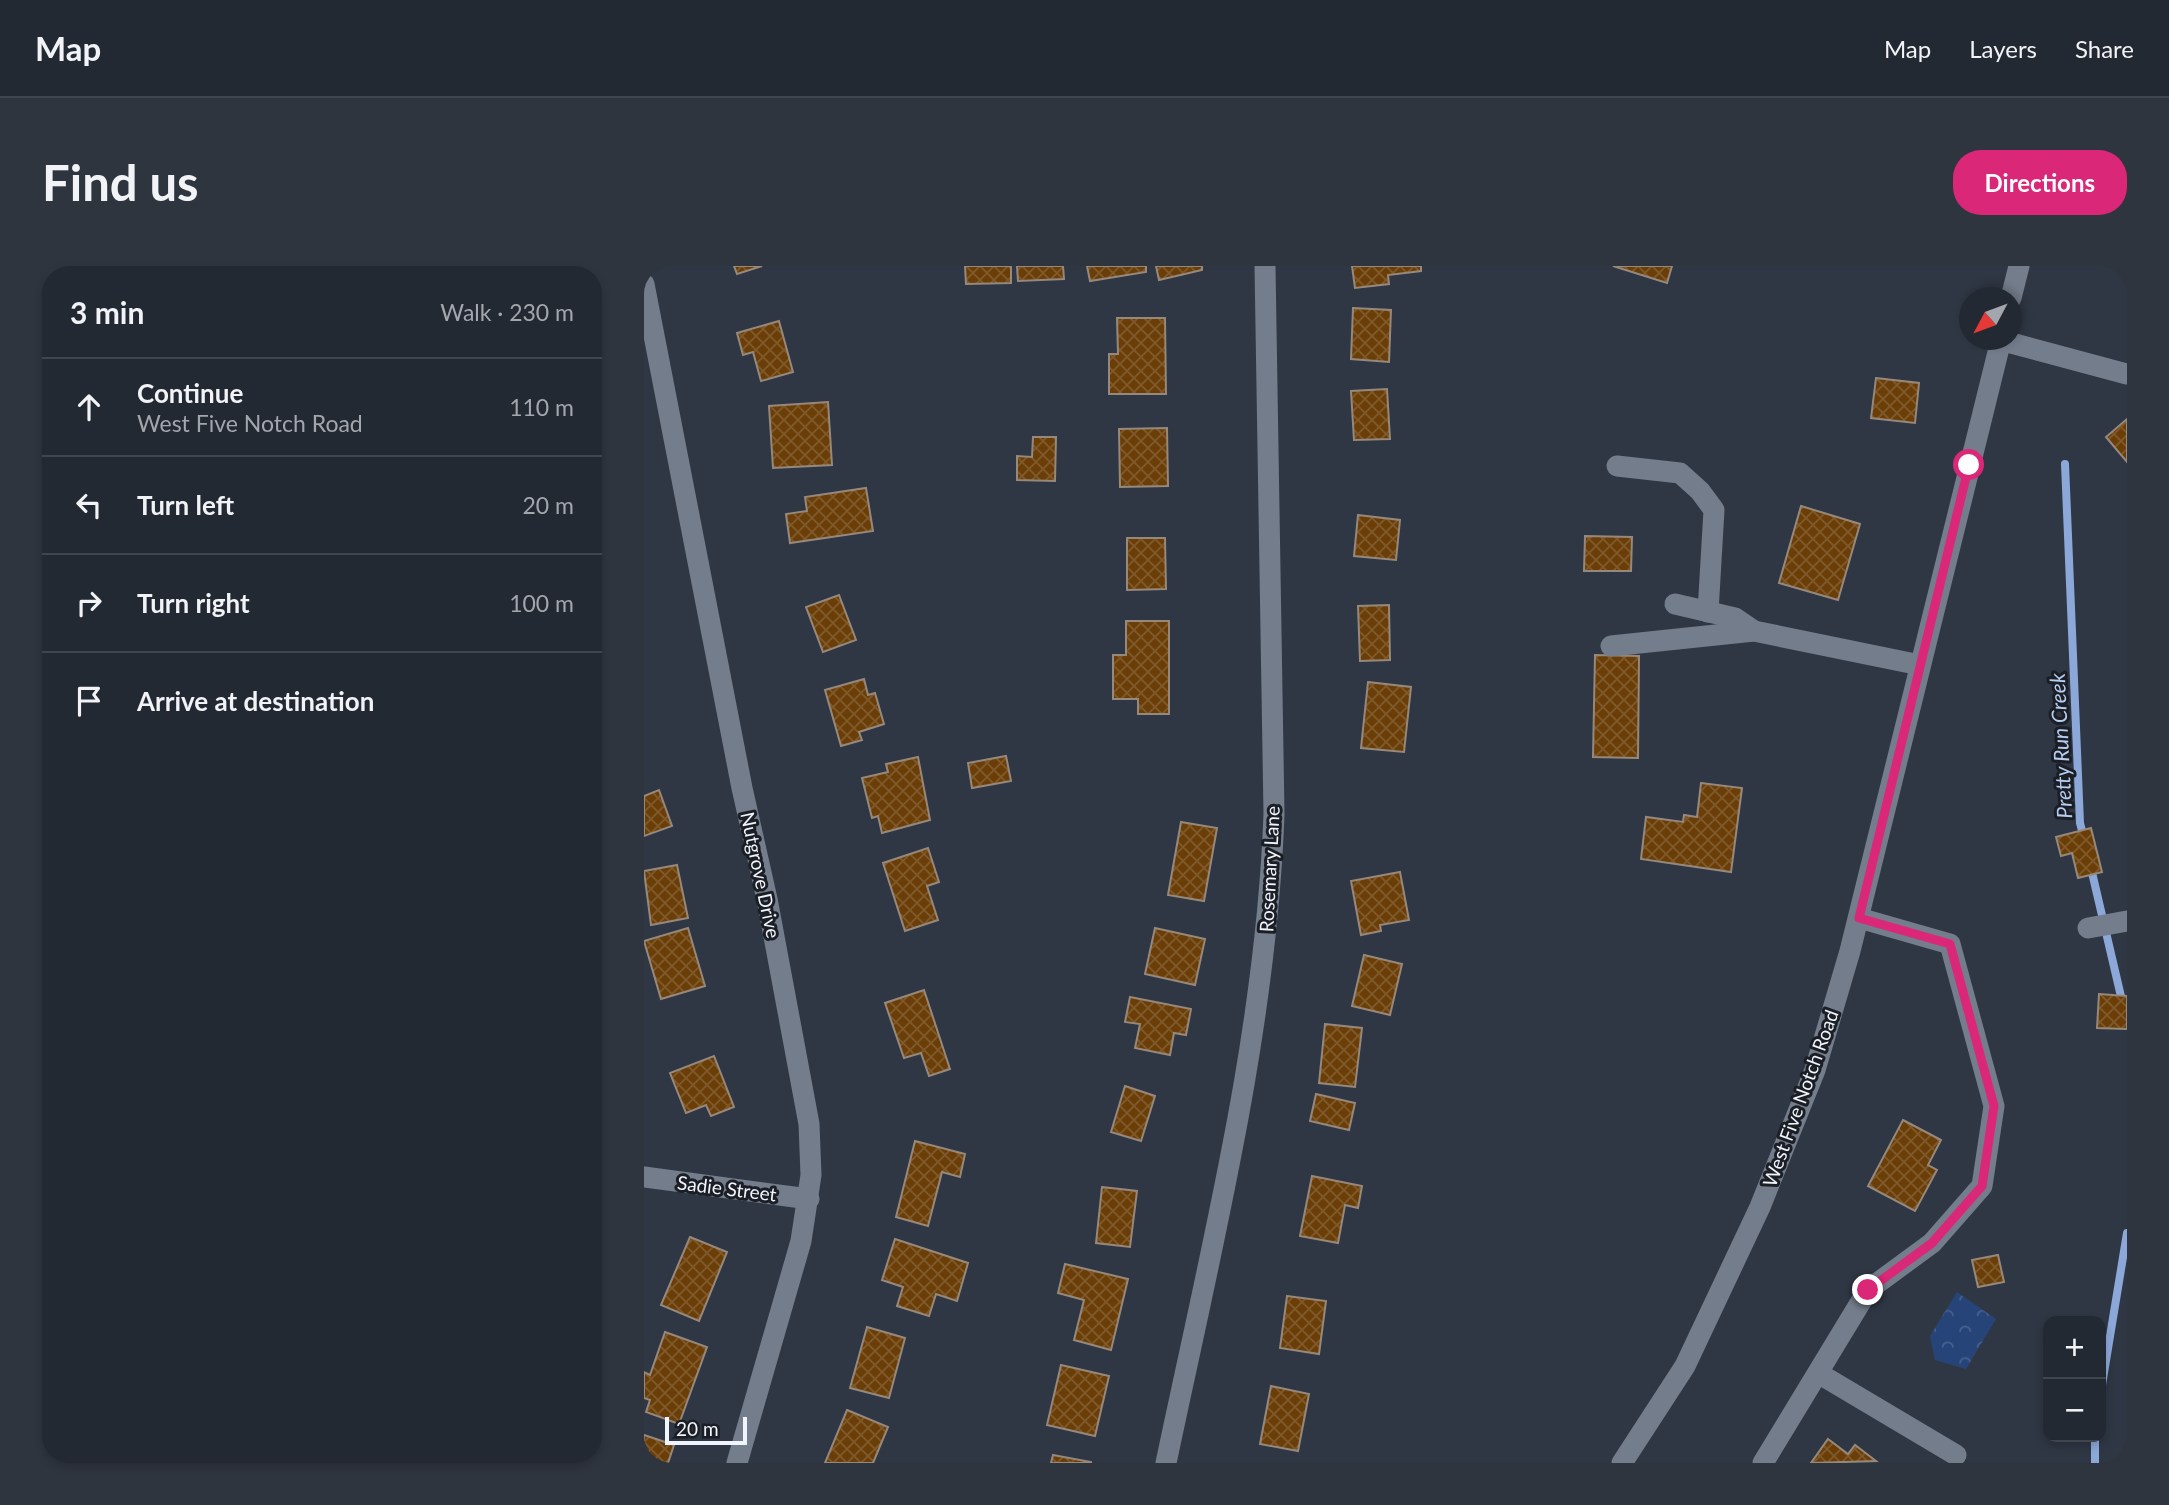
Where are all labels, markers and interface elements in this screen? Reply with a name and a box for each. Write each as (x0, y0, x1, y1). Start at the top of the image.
text: Map (35, 28, 101, 68)
text: Map (1884, 34, 1931, 63)
text: Layers (1969, 34, 2037, 63)
text: Share (2075, 34, 2134, 63)
button: Directions (1953, 150, 2127, 215)
text: Find us (42, 153, 199, 211)
north arrow (1959, 287, 2022, 350)
text: 3 min (70, 294, 144, 330)
text: Walk · 230 m (440, 298, 574, 326)
text: Continue (137, 377, 243, 409)
icon: ahead (70, 388, 108, 426)
text: 110 m (509, 393, 574, 421)
text: West Five Notch Road (137, 409, 363, 437)
route start (1953, 449, 1984, 480)
icon: left (70, 486, 108, 524)
text: Turn left (137, 489, 234, 521)
text: 20 m (523, 491, 574, 519)
icon: right (70, 584, 108, 622)
text: Turn right (137, 587, 250, 619)
text: 100 m (509, 589, 574, 617)
water label: Pretty Run Creek (2044, 672, 2076, 819)
icon: arrive (70, 682, 108, 720)
text: Arrive at destination (137, 685, 374, 717)
street label: Rosemary Lane (1254, 805, 1284, 933)
street label: Nutgrove Drive (736, 810, 786, 940)
street label: West Five Notch Road (1757, 1006, 1843, 1190)
street label: Sadie Street (676, 1171, 778, 1206)
route end (1852, 1274, 1883, 1305)
map controls (2043, 1316, 2106, 1442)
button: + (2043, 1316, 2106, 1379)
button: − (2043, 1379, 2106, 1442)
scale bar (665, 1414, 747, 1446)
text: 20 m (676, 1417, 719, 1440)

